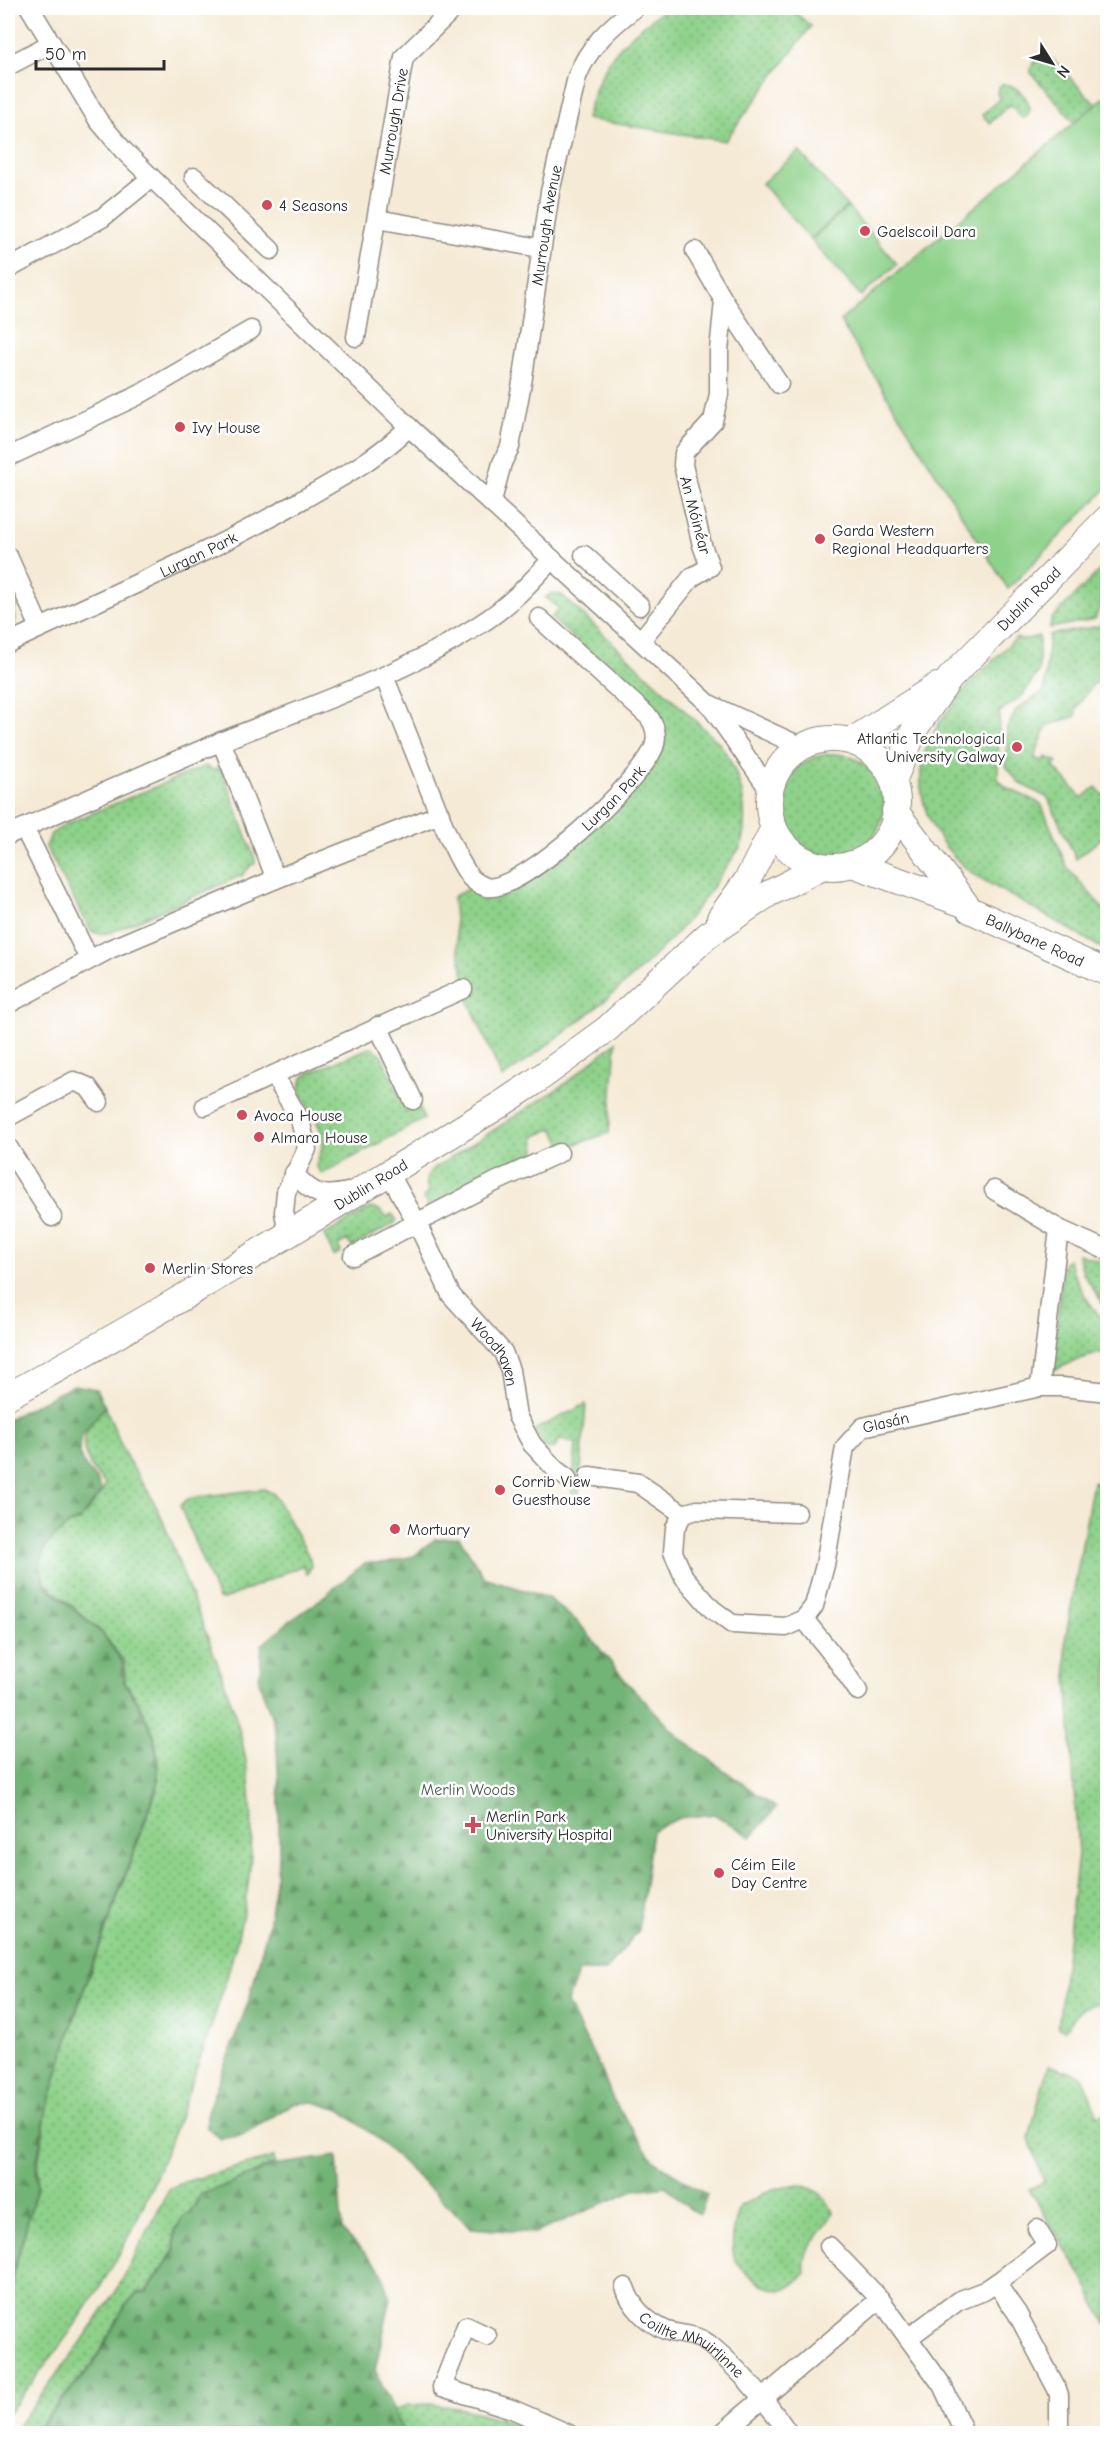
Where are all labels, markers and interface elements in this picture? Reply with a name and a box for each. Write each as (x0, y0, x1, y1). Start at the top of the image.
scale bar (36, 33, 164, 71)
north arrow (1022, 33, 1082, 93)
text: 50 m (45, 44, 87, 65)
text: N (1053, 62, 1074, 81)
street label: Murrough Drive (376, 67, 412, 176)
street label: Murrough Avenue (528, 163, 566, 287)
place label: 4 Seasons (279, 197, 348, 215)
marker: 4 Seasons (260, 198, 274, 212)
place label: Gaelscoil Dara (877, 223, 976, 241)
marker: Gaelscoil Dara (858, 224, 872, 238)
place label: Ivy House (192, 419, 260, 437)
marker: Ivy House (173, 420, 187, 434)
street label: An Móinéar (676, 474, 714, 557)
place label: Garda Western Regional Headquarters (832, 522, 989, 558)
street label: Lurgan Park (157, 528, 240, 581)
marker: Garda Western Regional Headquarters (813, 532, 827, 546)
street label: Dublin Road (994, 563, 1065, 635)
place label: Atlantic Technological University Galway (857, 730, 1006, 766)
marker: Atlantic Technological University Galway (1010, 740, 1024, 754)
street label: Lurgan Park (578, 762, 649, 835)
street label: Ballybane Road (983, 911, 1087, 971)
place label: Avoca House (254, 1107, 342, 1125)
marker: Avoca House (235, 1108, 249, 1122)
place label: Almara House (271, 1129, 368, 1147)
marker: Almara House (252, 1130, 266, 1144)
street label: Dublin Road (331, 1156, 411, 1214)
place label: Merlin Stores (162, 1260, 254, 1278)
marker: Merlin Stores (143, 1261, 157, 1275)
street label: Woodhaven (466, 1314, 520, 1387)
street label: Glasán (861, 1409, 911, 1437)
place label: Corrib View Guesthouse (512, 1473, 591, 1509)
marker: Corrib View Guesthouse (493, 1483, 507, 1497)
place label: Mortuary (407, 1521, 471, 1539)
marker: Mortuary (388, 1522, 402, 1536)
park label: Merlin Woods (421, 1781, 516, 1799)
place label: Merlin Park University Hospital (486, 1808, 612, 1844)
marker: Merlin Park University Hospital (464, 1816, 482, 1834)
place label: Céim Eile Day Centre (731, 1856, 807, 1892)
marker: Céim Eile Day Centre (712, 1866, 726, 1880)
street label: Coillte Mhuirlinne (635, 2308, 747, 2382)

